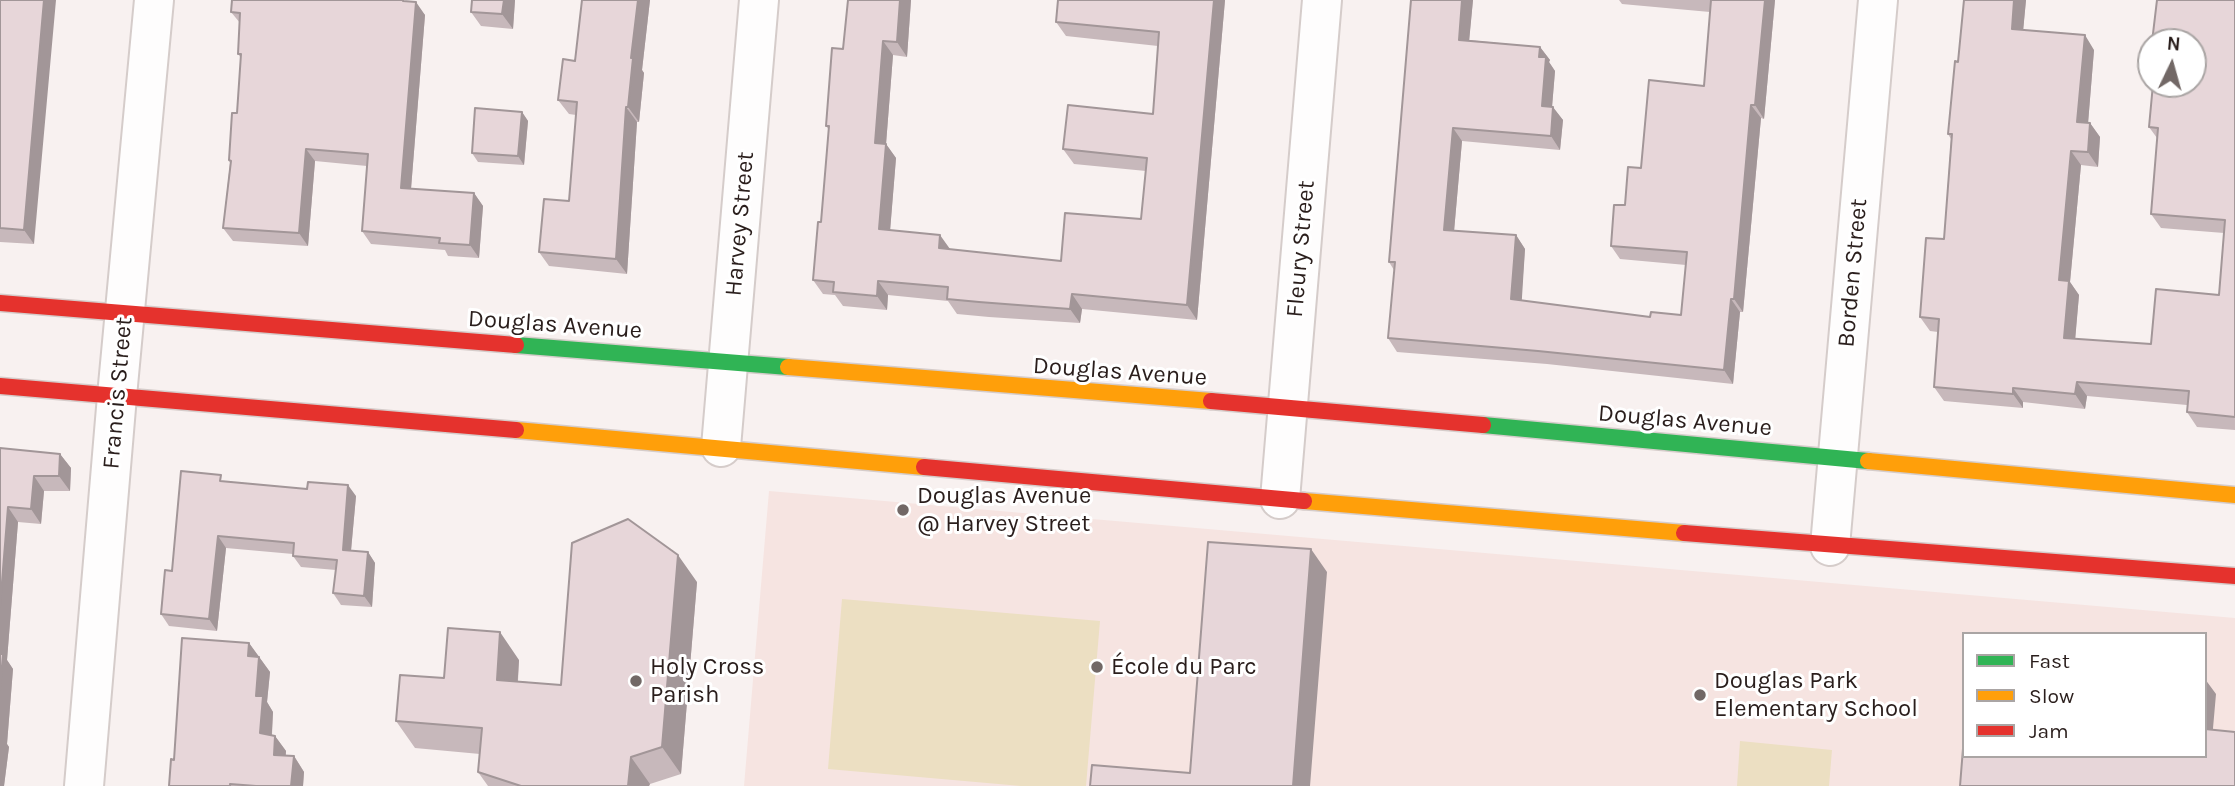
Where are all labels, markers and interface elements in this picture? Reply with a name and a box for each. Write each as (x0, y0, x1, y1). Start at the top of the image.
north arrow (2137, 28, 2207, 98)
text: N (2166, 33, 2181, 56)
street label: Harvey Street (719, 150, 761, 298)
street label: Fleury Street (1281, 179, 1321, 319)
street label: Borden Street (1832, 197, 1874, 349)
street label: Douglas Avenue (467, 305, 643, 345)
street label: Francis Street (97, 316, 139, 470)
street label: Douglas Avenue (1032, 352, 1208, 392)
street label: Douglas Avenue (1597, 399, 1773, 443)
place label: Douglas Avenue @ Harvey Street (917, 482, 1091, 538)
marker: Douglas Avenue @ Harvey Street (895, 502, 911, 518)
legend (1962, 632, 2207, 758)
text: Fast (2029, 649, 2070, 673)
place label: Holy Cross Parish (650, 653, 764, 709)
place label: École du Parc (1111, 653, 1257, 681)
marker: École du Parc (1089, 659, 1105, 675)
place label: Douglas Park Elementary School (1714, 667, 1918, 723)
marker: Holy Cross Parish (628, 673, 644, 689)
text: Slow (2029, 684, 2074, 708)
marker: Douglas Park Elementary School (1692, 687, 1708, 703)
text: Jam (2029, 719, 2069, 743)

